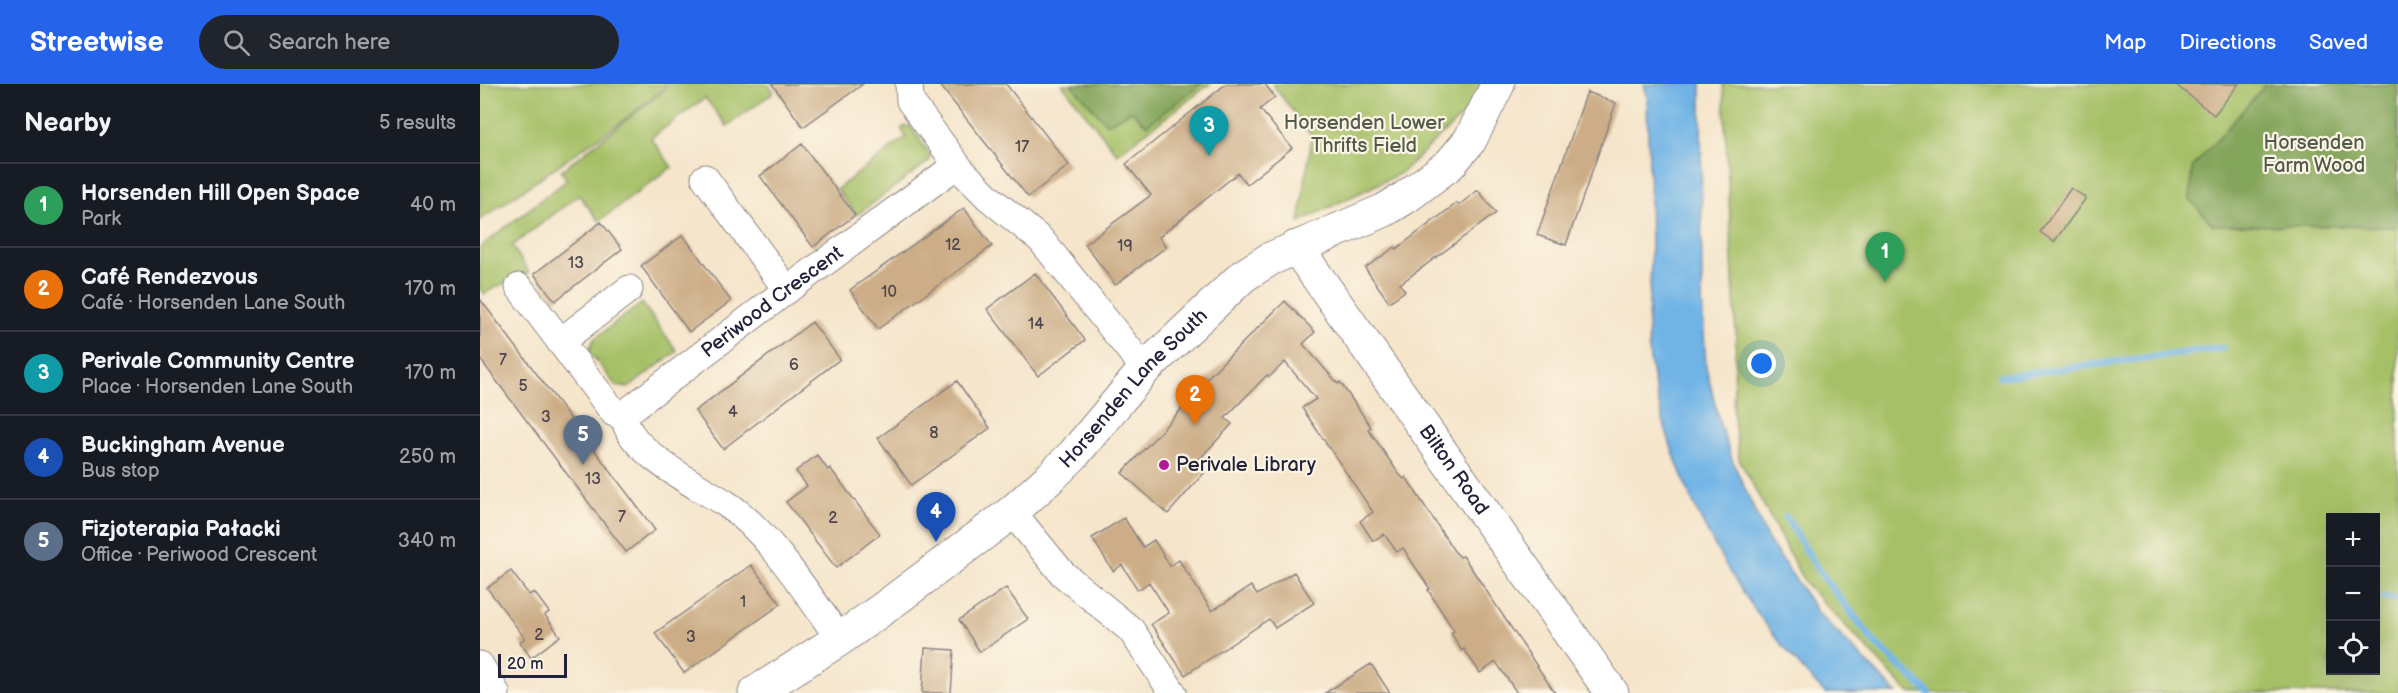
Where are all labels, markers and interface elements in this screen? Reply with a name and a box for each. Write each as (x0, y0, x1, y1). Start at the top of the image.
search box (199, 15, 619, 69)
text: Streetwise (30, 26, 163, 59)
icon: search (220, 26, 253, 59)
text: Search here (268, 29, 390, 56)
text: Map (2104, 30, 2147, 55)
text: Directions (2180, 30, 2276, 55)
text: Saved (2309, 30, 2368, 55)
pin: 3 (1190, 106, 1228, 156)
text: Nearby (24, 108, 111, 139)
text: 5 results (379, 111, 456, 135)
park label: Horsenden Lower Thrifts Field (1284, 111, 1445, 158)
park label: Horsenden Farm Wood (2263, 131, 2365, 178)
house number: 17 (1015, 138, 1029, 157)
text: Horsenden Hill Open Space (81, 180, 360, 207)
text: 1 (39, 193, 48, 217)
text: 40 m (410, 193, 456, 217)
text: Park (81, 207, 121, 231)
pin: 1 (1866, 232, 1904, 282)
house number: 12 (945, 236, 961, 255)
house number: 19 (1117, 237, 1133, 256)
street label: Periwood Crescent (697, 241, 848, 363)
house number: 13 (568, 254, 584, 273)
text: Café Rendezvous (81, 264, 258, 291)
text: 2 (38, 277, 49, 301)
text: 170 m (405, 277, 456, 301)
house number: 10 (881, 283, 897, 302)
text: Café · Horsenden Lane South (81, 291, 345, 315)
street label: Horsenden Lane South (1054, 304, 1213, 474)
house number: 14 (1028, 315, 1044, 334)
text: Perivale Community Centre (81, 348, 354, 375)
your location (1747, 349, 1776, 378)
house number: 7 (499, 351, 507, 370)
house number: 6 (789, 356, 799, 375)
text: 3 (38, 361, 49, 385)
text: 170 m (405, 361, 456, 385)
text: Place · Horsenden Lane South (81, 375, 353, 399)
pin: 2 (1176, 376, 1214, 425)
house number: 5 (518, 377, 528, 396)
house number: 4 (728, 403, 738, 422)
house number: 3 (541, 408, 551, 427)
pin: 5 (564, 416, 602, 465)
street label: Bilton Road (1414, 420, 1494, 519)
house number: 8 (929, 424, 939, 443)
text: Buckingham Avenue (81, 432, 285, 459)
text: 4 (38, 445, 49, 469)
text: 250 m (399, 445, 456, 469)
place label: Perivale Library (1176, 453, 1316, 477)
marker: Perivale Library (1157, 458, 1171, 472)
text: Bus stop (81, 459, 160, 483)
house number: 13 (585, 470, 601, 489)
pin: 4 (916, 492, 956, 542)
house number: 7 (618, 508, 626, 527)
house number: 2 (828, 509, 838, 528)
map controls (2326, 513, 2380, 675)
button: + (2326, 513, 2380, 567)
text: Fizjoterapia Pałacki (81, 516, 281, 543)
text: 5 (38, 529, 49, 553)
text: 340 m (398, 529, 456, 553)
text: Office · Periwood Crescent (81, 543, 317, 567)
button: − (2326, 567, 2380, 621)
house number: 1 (740, 593, 746, 612)
button: locate (2326, 621, 2380, 675)
house number: 2 (534, 626, 544, 645)
house number: 3 (686, 628, 696, 647)
scale bar (498, 651, 567, 678)
text: 20 m (507, 655, 543, 674)

